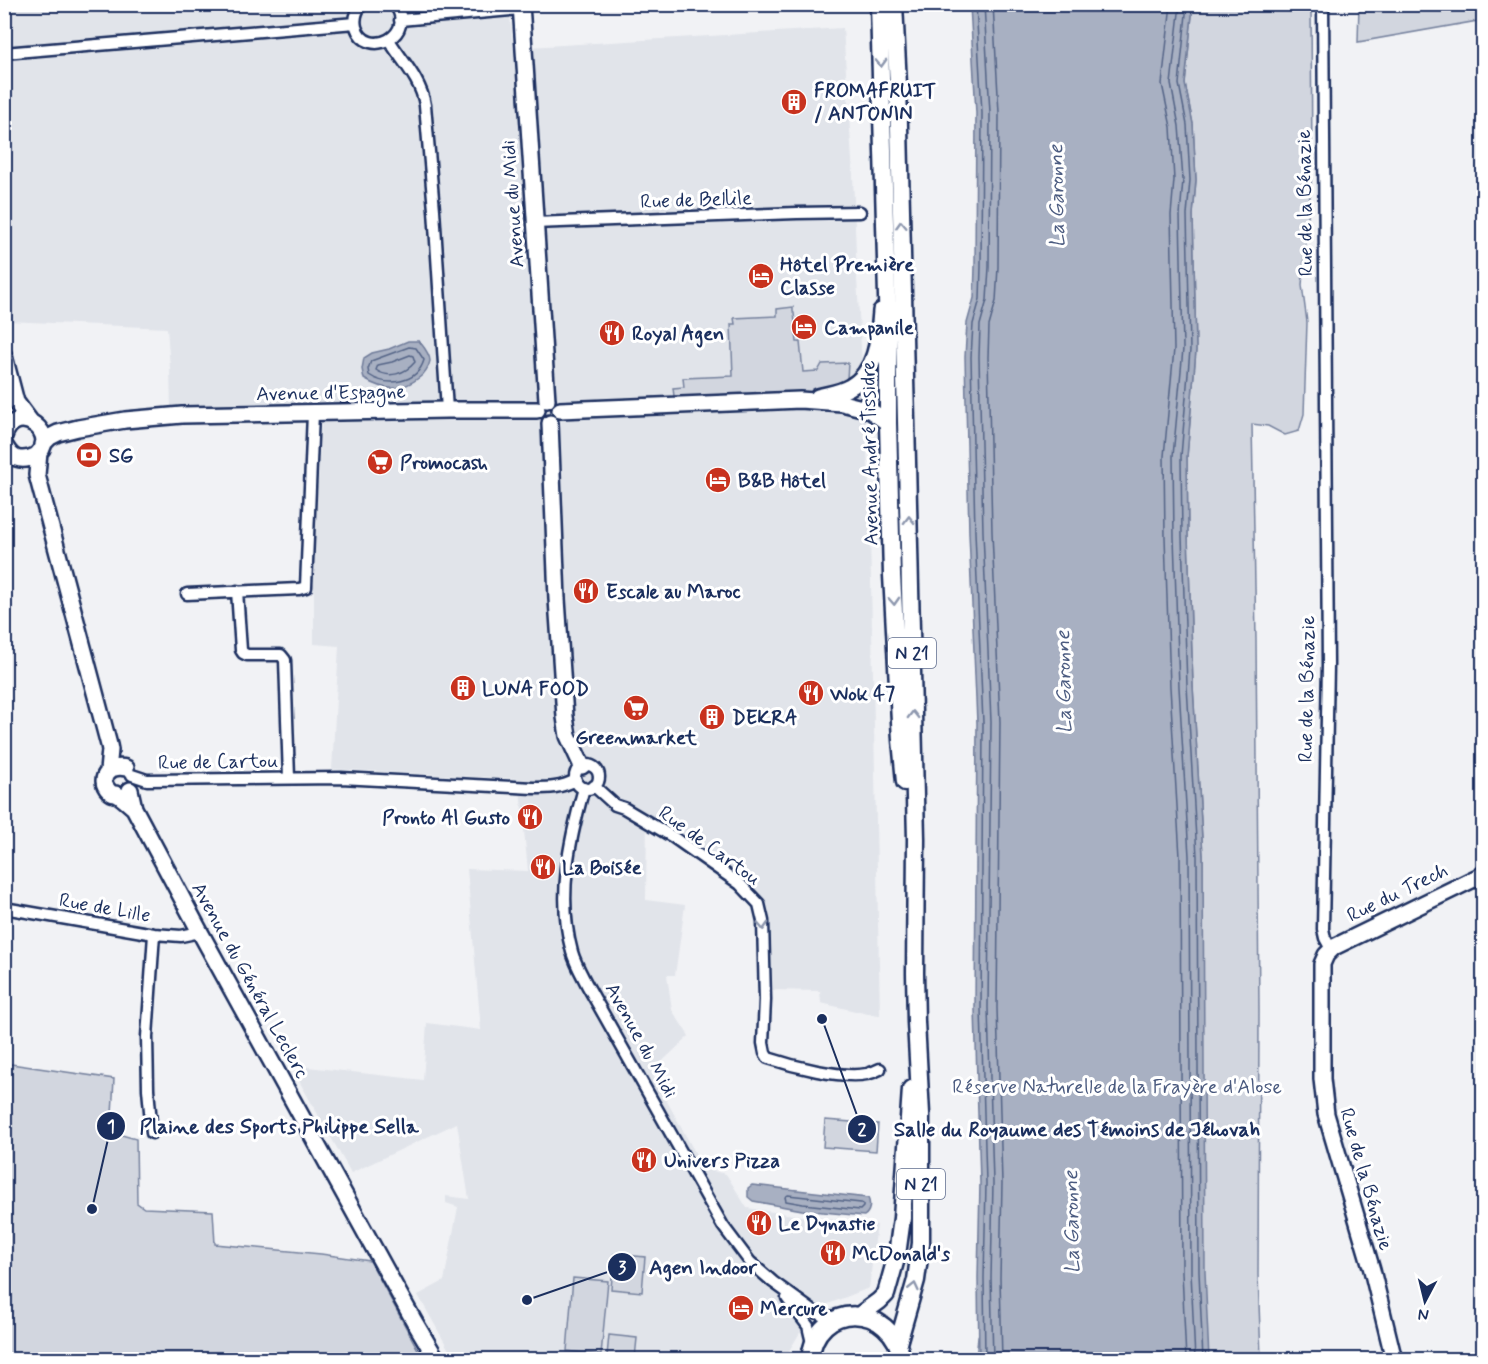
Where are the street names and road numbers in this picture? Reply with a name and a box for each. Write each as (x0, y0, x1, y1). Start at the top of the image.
street label: Rue de la Bénazie (1291, 129, 1320, 277)
street label: Avenue du Midi (496, 139, 531, 269)
street label: Rue de Bellile (640, 185, 752, 216)
street label: Avenue André Tissidre (855, 360, 886, 546)
street label: Avenue d'Espagne (256, 379, 406, 409)
street label: Rue de la Bénazie (1293, 615, 1322, 763)
road number: N 21 (888, 638, 936, 668)
street label: Rue de Cartou (158, 748, 278, 777)
street label: Rue de Cartou (653, 800, 766, 892)
street label: Rue du Trech (1343, 857, 1453, 929)
street label: Avenue du Général Leclerc (184, 878, 315, 1084)
street label: Rue de Lille (57, 887, 153, 930)
street label: Avenue du Midi (598, 978, 683, 1103)
street label: Rue de la Bénazie (1332, 1105, 1399, 1254)
road number: N 21 (897, 1169, 945, 1199)

